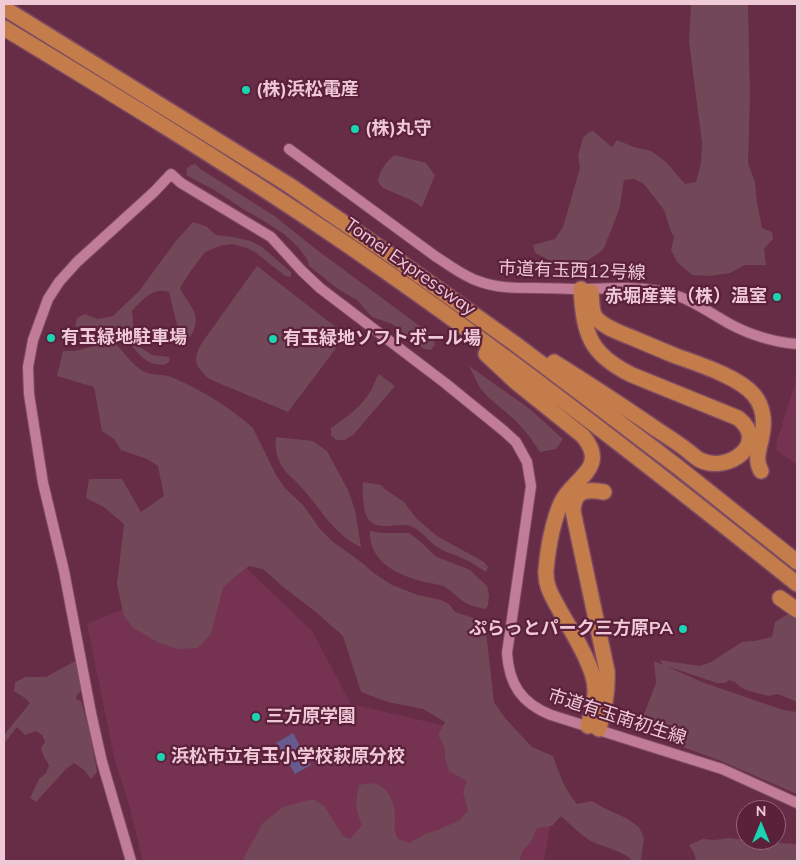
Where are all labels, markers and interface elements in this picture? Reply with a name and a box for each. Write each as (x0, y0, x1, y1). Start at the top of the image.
place label: (株)浜松電産 (256, 79, 359, 101)
marker: (株)浜松電産 (240, 84, 252, 96)
place label: (株)丸守 (365, 118, 432, 140)
marker: (株)丸守 (349, 123, 361, 135)
street label: Tomei Expressway (340, 214, 480, 320)
street label: 市道有玉西12号線 (498, 258, 646, 284)
place label: 赤堀産業（株）温室 (605, 286, 767, 308)
marker: 赤堀産業（株）温室 (771, 291, 783, 303)
place label: 有玉緑地駐車場 (61, 327, 187, 349)
place label: 有玉緑地ソフトボール場 (283, 328, 481, 350)
marker: 有玉緑地駐車場 (45, 332, 57, 344)
marker: 有玉緑地ソフトボール場 (267, 333, 279, 345)
place label: ぷらっとパーク三方原PA (469, 618, 673, 640)
marker: ぷらっとパーク三方原PA (677, 623, 689, 635)
street label: 市道有玉南初生線 (545, 684, 689, 750)
place label: 三方原学園 (266, 706, 356, 728)
marker: 三方原学園 (250, 711, 262, 723)
place label: 浜松市立有玉小学校萩原分校 (171, 746, 405, 768)
marker: 浜松市立有玉小学校萩原分校 (155, 751, 167, 763)
north arrow (736, 800, 786, 850)
text: N (756, 802, 766, 820)

